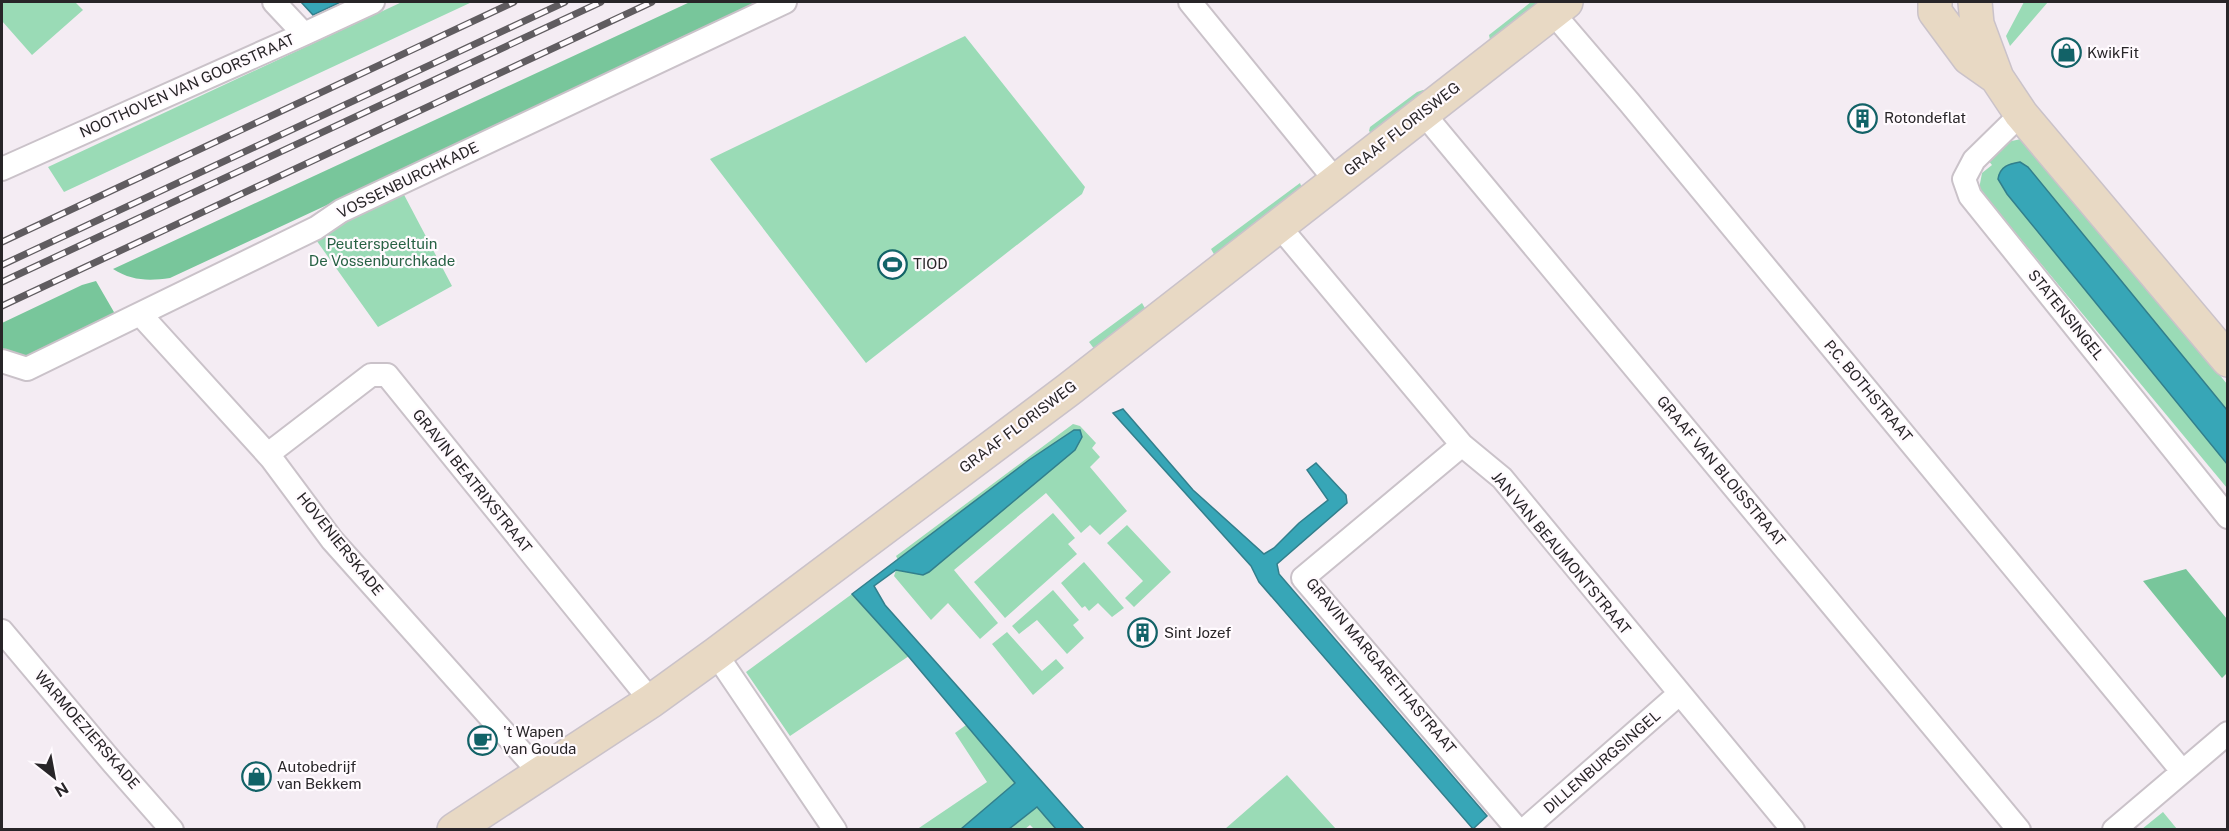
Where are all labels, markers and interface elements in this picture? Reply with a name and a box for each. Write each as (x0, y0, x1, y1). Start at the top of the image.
street label: NOOTHOVEN VAN GOORSTRAAT (77, 30, 297, 141)
shop icon: KwikFit (2050, 37, 2082, 69)
place label: KwikFit (2087, 44, 2139, 61)
street label: GRAAF FLORISWEG (1340, 78, 1463, 179)
building icon: Rotondeflat (1847, 102, 1879, 134)
place label: Rotondeflat (1884, 109, 1966, 126)
street label: VOSSENBURCHKADE (334, 138, 481, 221)
park label: Peuterspeeltuin De Vossenburchkade (309, 235, 455, 269)
sports icon: TIOD (876, 248, 908, 280)
place label: TIOD (913, 255, 948, 272)
street label: STATENSINGEL (2025, 266, 2108, 363)
street label: P.C. BOTHSTRAAT (1821, 336, 1916, 445)
street label: GRAAF FLORISWEG (956, 377, 1080, 476)
street label: GRAAF VAN BLOISSTRAAT (1654, 392, 1789, 549)
street label: GRAVIN BEATRIXSTRAAT (409, 406, 536, 556)
street label: JAN VAN BEAUMONTSTRAAT (1488, 468, 1634, 637)
street label: HOVENIERSKADE (294, 489, 387, 599)
street label: GRAVIN MARGARETHASTRAAT (1303, 575, 1460, 757)
building icon: Sint Jozef (1127, 617, 1159, 649)
place label: Sint Jozef (1164, 624, 1231, 641)
street label: WARMOEZIERSKADE (31, 667, 143, 792)
street label: DILLENBURGSINGEL (1540, 706, 1663, 817)
place label: 't Wapen van Gouda (503, 723, 576, 757)
cafe icon: 't Wapen van Gouda (466, 725, 498, 757)
north arrow (24, 747, 84, 807)
place label: Autobedrijf van Bekkem (277, 758, 362, 792)
shop icon: Autobedrijf van Bekkem (240, 760, 272, 792)
text: N (51, 778, 72, 801)

